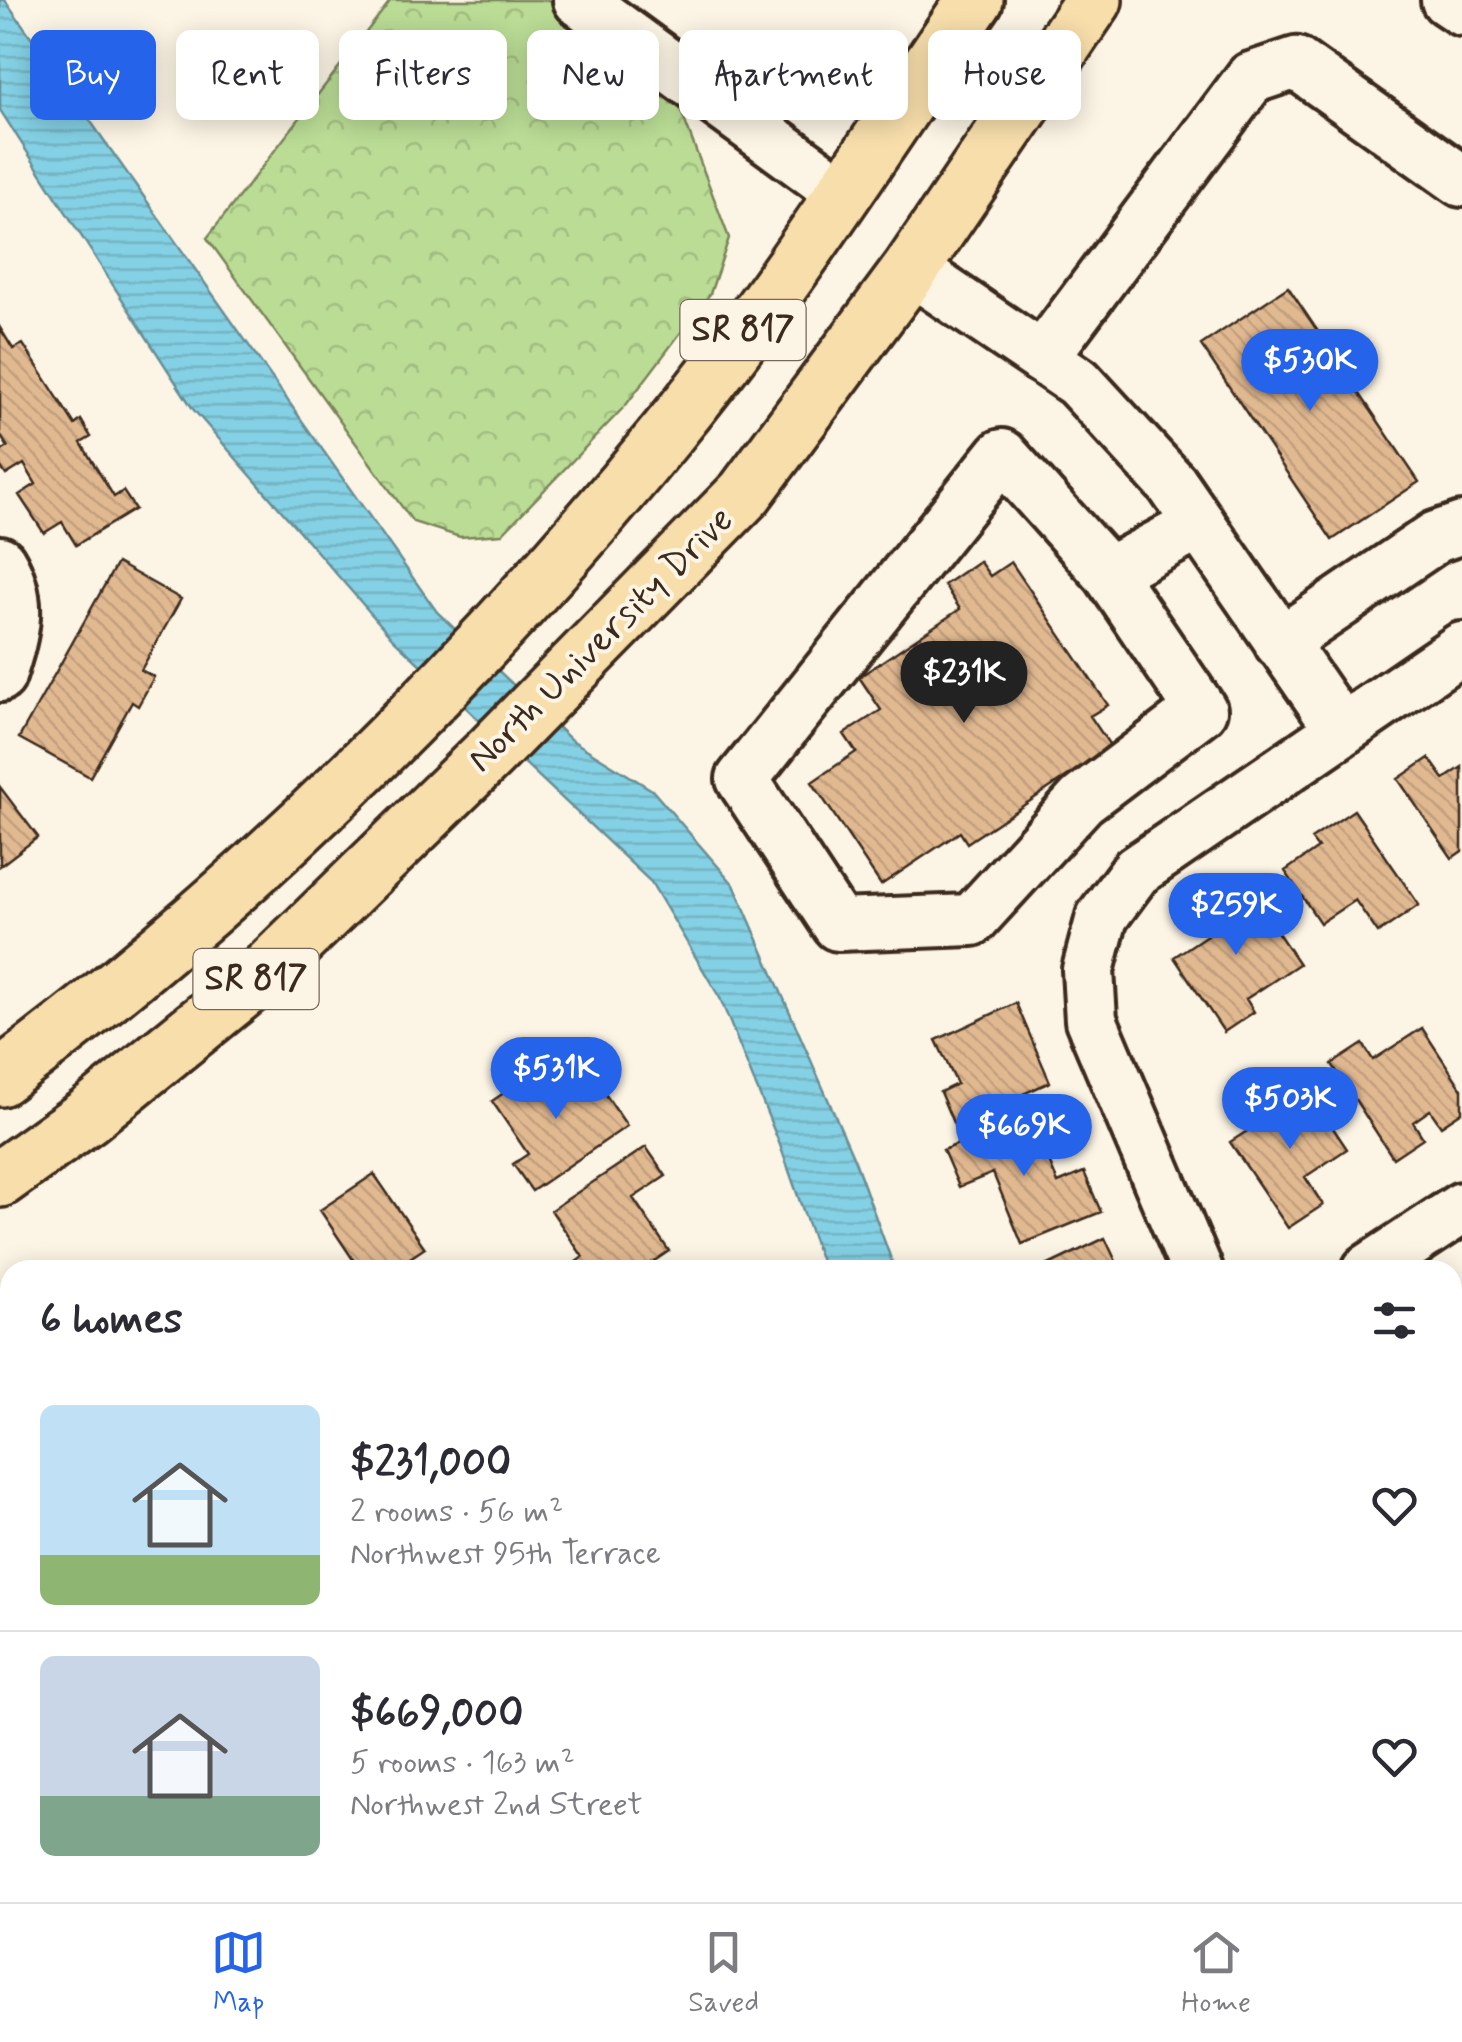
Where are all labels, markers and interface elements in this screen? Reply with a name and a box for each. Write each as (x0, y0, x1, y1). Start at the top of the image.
chip: Buy (30, 30, 156, 120)
chip: Rent (176, 30, 319, 120)
chip: Filters (339, 30, 507, 120)
chip: New (527, 30, 659, 120)
chip: Apartment (679, 30, 908, 120)
chip: House (928, 30, 1081, 120)
road number: SR 817 (680, 300, 806, 360)
pin: $530K (1240, 329, 1380, 414)
text: $530K (1263, 340, 1357, 382)
street label: North University Drive (457, 496, 745, 784)
pin: $231K (894, 641, 1034, 726)
text: $231K (922, 652, 1006, 694)
pin: $259K (1166, 873, 1306, 958)
text: $259K (1191, 884, 1281, 926)
road number: SR 817 (194, 949, 318, 1009)
pin: $531K (486, 1037, 626, 1122)
text: $531K (513, 1048, 599, 1090)
pin: $503K (1220, 1067, 1360, 1152)
text: $503K (1244, 1078, 1336, 1120)
pin: $669K (954, 1094, 1094, 1179)
text: $669K (978, 1105, 1070, 1147)
text: 6 homes (40, 1293, 183, 1348)
icon: filters (1367, 1293, 1422, 1348)
text: $231,000 (350, 1436, 511, 1491)
icon: home (120, 1445, 240, 1565)
icon: heart (1367, 1478, 1422, 1533)
text: 2 rooms · 56 m² (350, 1491, 563, 1533)
text: Northwest 95th Terrace (350, 1533, 661, 1575)
text: $669,000 (350, 1687, 523, 1742)
icon: home (120, 1696, 240, 1816)
icon: heart (1367, 1729, 1422, 1784)
text: 5 rooms · 163 m² (350, 1742, 575, 1784)
text: Northwest 2nd Street (350, 1784, 643, 1826)
tab: Map (211, 1925, 266, 2022)
tab: Saved (688, 1925, 759, 2022)
tab: Home (1181, 1925, 1251, 2022)

